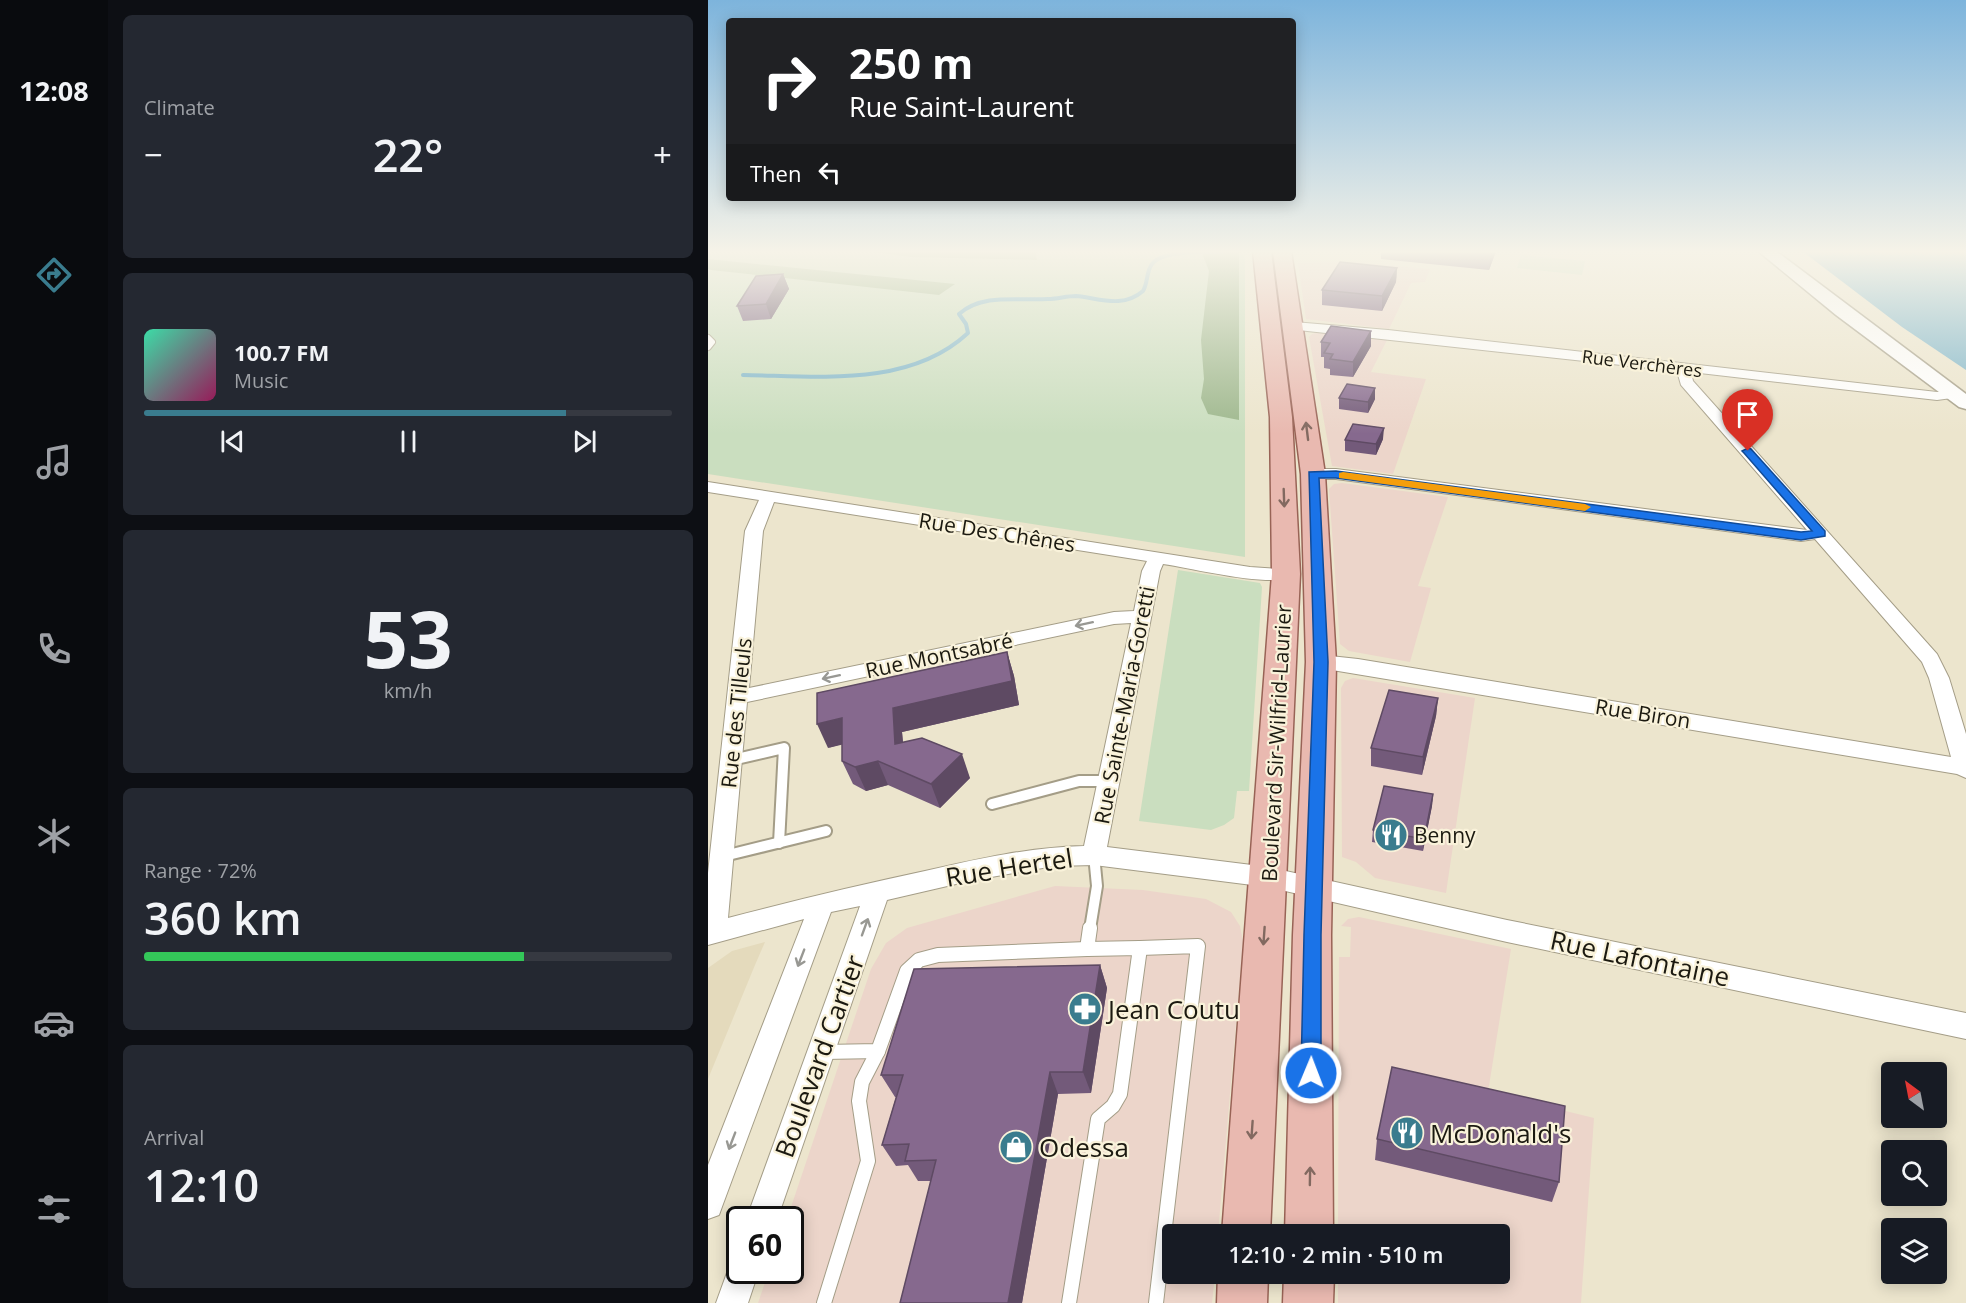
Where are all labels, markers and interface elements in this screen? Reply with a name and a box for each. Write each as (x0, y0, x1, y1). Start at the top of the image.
text: 250 m (849, 34, 973, 91)
icon: right (750, 42, 828, 120)
text: 12:08 (19, 72, 89, 109)
text: Rue Saint-Laurent (849, 88, 1074, 125)
text: Climate (144, 94, 215, 121)
text: 22° (373, 124, 443, 185)
text: − (144, 132, 163, 177)
text: + (653, 132, 672, 177)
icon: left (813, 156, 846, 189)
text: Then (750, 158, 801, 188)
icon: directions (33, 254, 75, 296)
text: 100.7 FM (234, 337, 329, 367)
street label: Rue Verchères (1581, 344, 1703, 382)
text: Music (234, 367, 288, 394)
pin (1722, 389, 1773, 451)
icon: arrive (1731, 398, 1764, 431)
one-way arrow (1302, 421, 1313, 441)
icon: previous (216, 425, 249, 458)
icon: pause (392, 425, 425, 458)
icon: next (568, 425, 601, 458)
icon: music (33, 441, 75, 483)
one-way arrow (1278, 487, 1289, 507)
street label: Rue Des Chênes (917, 506, 1077, 558)
street label: Rue Sainte-Maria-Goretti (1087, 584, 1161, 826)
text: 53 (363, 585, 453, 691)
street label: Boulevard Sir-Wilfrid-Laurier (1255, 603, 1297, 882)
one-way arrow (1074, 619, 1093, 631)
street label: Rue Montsabré (863, 626, 1015, 684)
icon: phone (33, 628, 75, 670)
street label: Rue des Tilleuls (714, 637, 758, 789)
one-way arrow (822, 672, 841, 684)
text: km/h (384, 677, 432, 704)
street label: Rue Biron (1593, 692, 1693, 734)
icon: climate (33, 815, 75, 857)
restaurant icon: Benny (1373, 817, 1409, 853)
place label: Benny (1414, 821, 1476, 849)
street label: Rue Hertel (943, 839, 1075, 895)
text: Range · 72% (144, 857, 257, 884)
text: 360 km (144, 887, 302, 948)
one-way arrow (861, 918, 872, 937)
street label: Rue Lafontaine (1547, 921, 1733, 995)
one-way arrow (1259, 925, 1270, 945)
one-way arrow (795, 949, 806, 967)
street label: Boulevard Cartier (766, 950, 872, 1162)
pharmacy icon: Jean Coutu (1067, 991, 1103, 1027)
place label: Jean Coutu (1105, 991, 1240, 1027)
icon: car (33, 1002, 75, 1044)
position arrow (1279, 1041, 1343, 1105)
north arrow (1881, 1062, 1947, 1128)
map controls (1881, 1062, 1947, 1284)
restaurant icon: McDonald's (1389, 1115, 1425, 1151)
place label: McDonald's (1430, 1115, 1571, 1151)
one-way arrow (1247, 1120, 1258, 1140)
text: Arrival (144, 1124, 204, 1151)
shop icon: Odessa (998, 1129, 1034, 1165)
place label: Odessa (1039, 1129, 1129, 1165)
one-way arrow (726, 1131, 737, 1150)
button: search (1881, 1140, 1947, 1206)
text: 12:10 (144, 1154, 259, 1215)
one-way arrow (1304, 1167, 1316, 1187)
icon: filters (33, 1188, 75, 1230)
speed limit sign: 60 (726, 1206, 804, 1284)
button: layers (1881, 1218, 1947, 1284)
text: 12:10 · 2 min · 510 m (1228, 1239, 1444, 1269)

